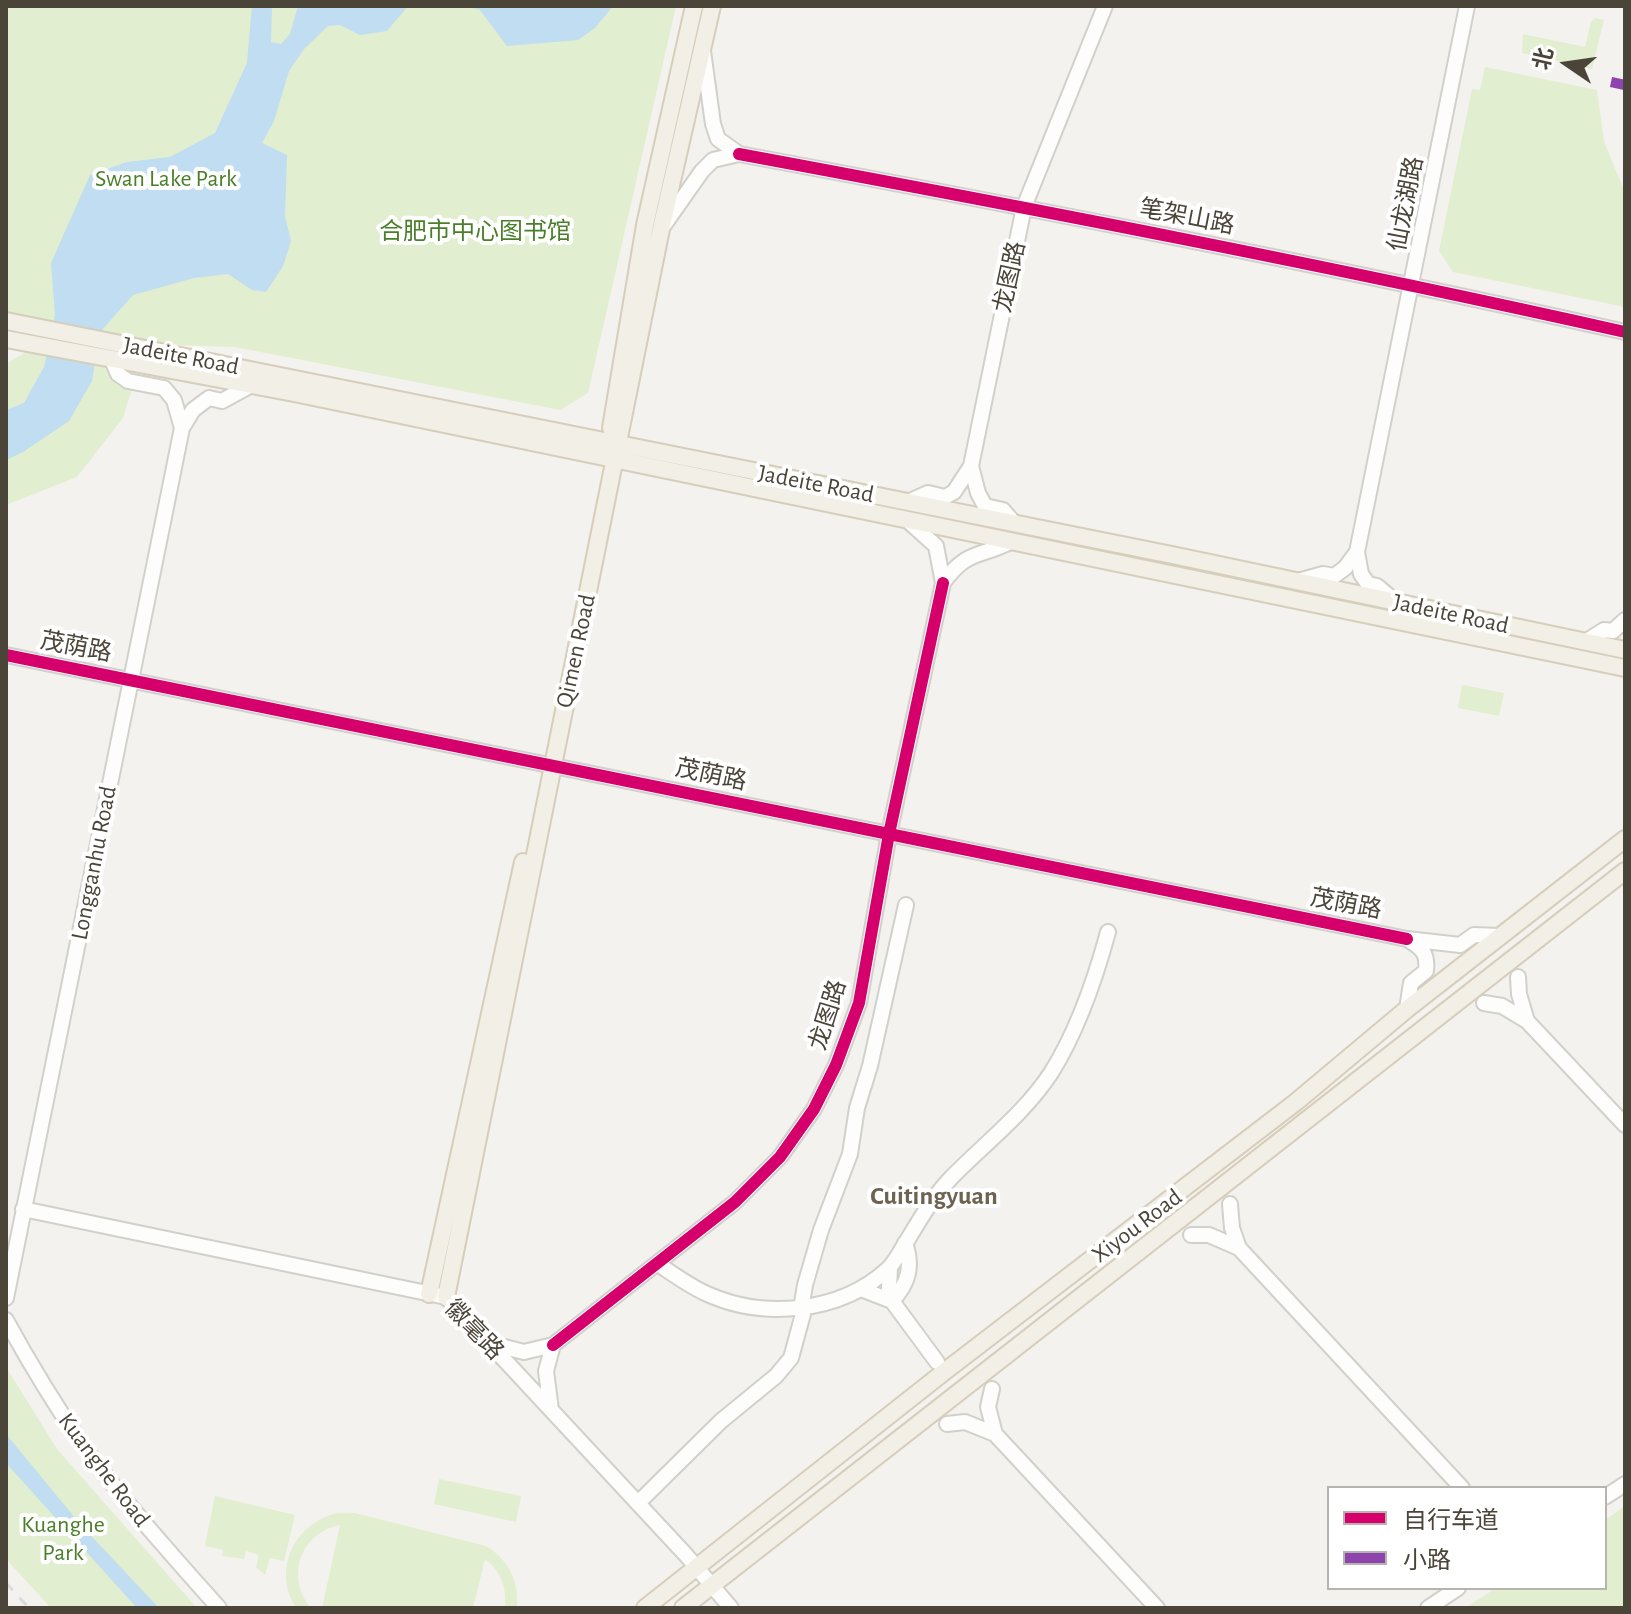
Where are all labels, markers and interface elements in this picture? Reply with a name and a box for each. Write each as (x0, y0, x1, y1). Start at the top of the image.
north arrow (1527, 24, 1607, 104)
text: 北 (1530, 45, 1557, 72)
street label: 仙龙湖路 (1383, 154, 1429, 254)
park label: Swan Lake Park (95, 165, 237, 193)
street label: 笔架山路 (1137, 194, 1237, 240)
park label: 合肥市中心图书馆 (379, 218, 571, 246)
street label: 龙图路 (988, 239, 1032, 315)
street label: Jadeite Road (121, 331, 241, 381)
street label: Jadeite Road (756, 459, 876, 509)
street label: Jadeite Road (1391, 588, 1511, 640)
street label: Qimen Road (550, 592, 602, 710)
street label: 茂荫路 (38, 626, 114, 668)
street label: 茂荫路 (673, 753, 749, 797)
street label: Longganhu Road (65, 784, 123, 942)
street label: 茂荫路 (1308, 883, 1384, 925)
street label: 龙图路 (804, 976, 852, 1054)
district label: Cuitingyuan (870, 1180, 998, 1212)
street label: Xiyou Road (1086, 1183, 1188, 1269)
street label: 徽毫路 (439, 1294, 509, 1366)
street label: Kuanghe Road (52, 1407, 156, 1533)
legend (1327, 1486, 1607, 1590)
text: 自行车道 (1403, 1509, 1499, 1533)
park label: Kuanghe Park (21, 1511, 105, 1567)
text: 小路 (1403, 1549, 1451, 1573)

